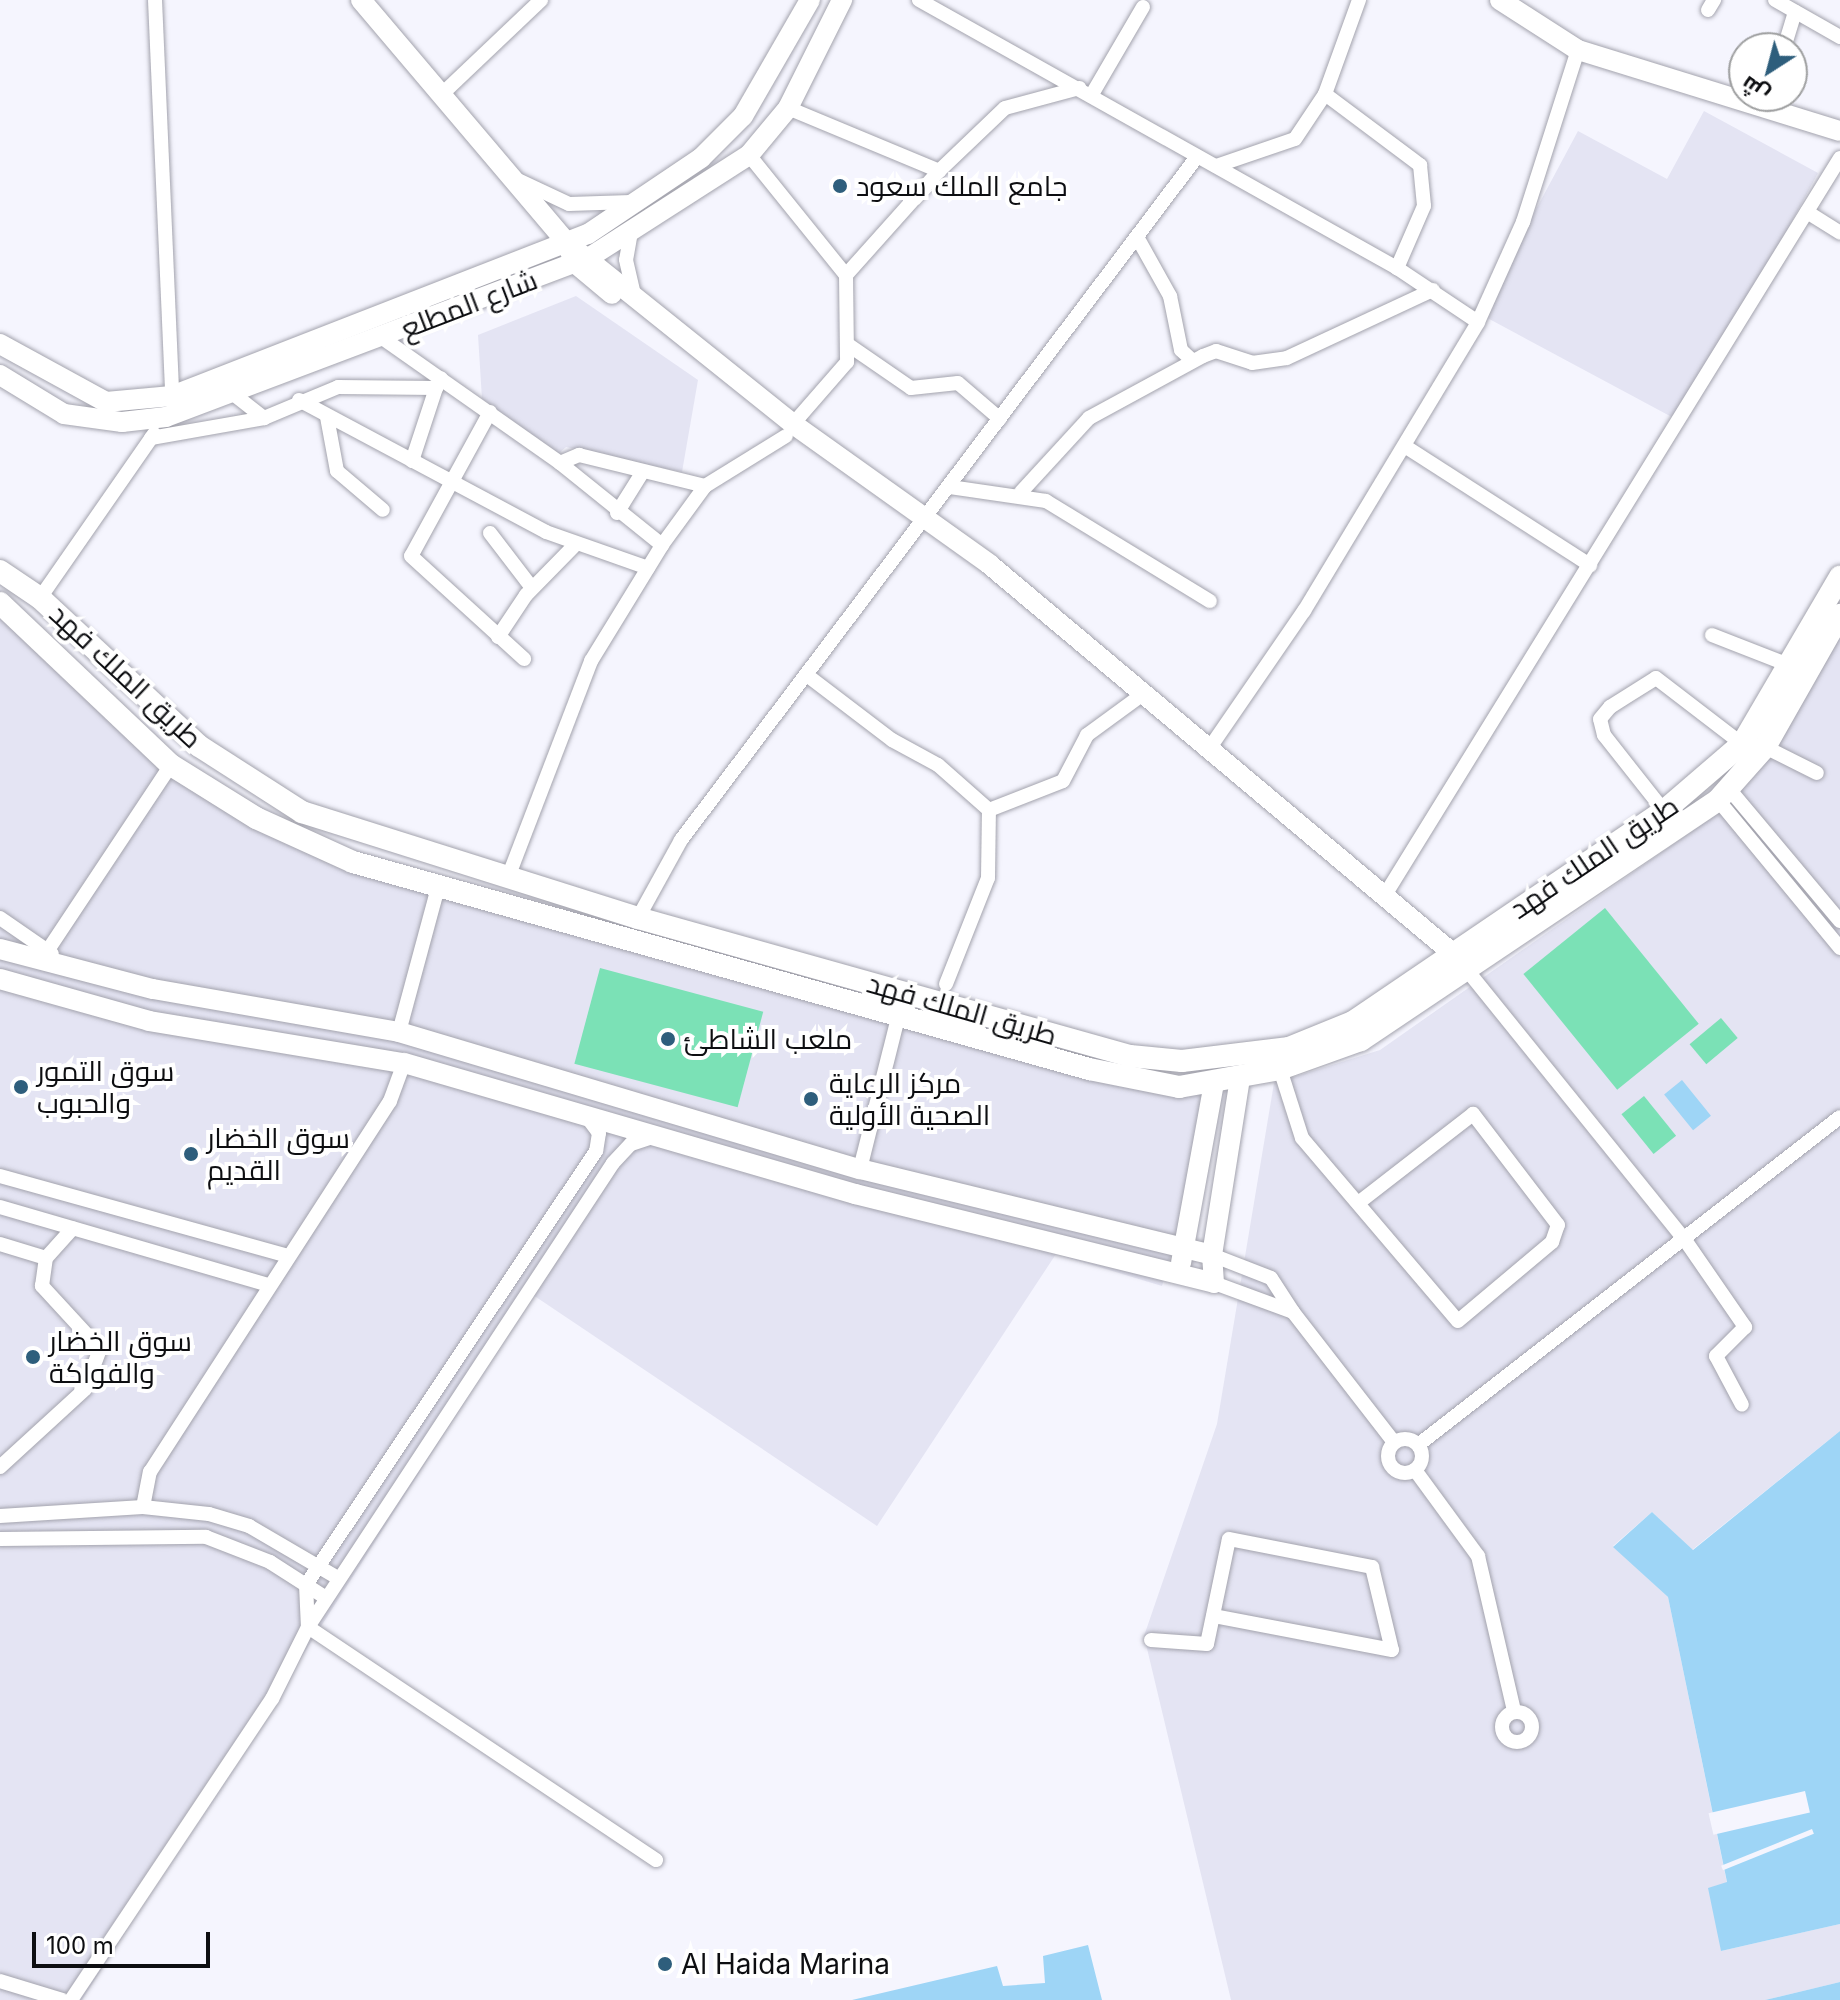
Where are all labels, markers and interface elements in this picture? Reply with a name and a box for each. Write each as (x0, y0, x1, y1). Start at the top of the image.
north arrow (1728, 32, 1808, 112)
text: ش (1736, 71, 1774, 109)
place label: جامع الملك سعود (856, 169, 1067, 203)
marker: جامع الملك سعود (831, 177, 849, 195)
street label: شارع المطلع (396, 263, 542, 345)
street label: طريق الملك فهد (43, 597, 209, 755)
street label: طريق الملك فهد (1503, 788, 1685, 926)
street label: طريق الملك فهد (863, 966, 1061, 1052)
place label: ملعب الشاطئ (684, 1022, 852, 1056)
marker: ملعب الشاطئ (659, 1030, 677, 1048)
place label: سوق التمور والحبوب (37, 1054, 174, 1120)
place label: مركز الرعاية الصحية الأولية (829, 1066, 990, 1132)
marker: سوق التمور والحبوب (12, 1078, 30, 1096)
marker: مركز الرعاية الصحية الأولية (800, 1088, 822, 1110)
place label: سوق الخضار القديم (207, 1121, 350, 1187)
marker: سوق الخضار القديم (182, 1145, 200, 1163)
place label: سوق الخضار والفواكة (49, 1324, 192, 1390)
marker: سوق الخضار والفواكة (24, 1348, 42, 1366)
scale bar (36, 1916, 214, 1966)
text: 100 m (46, 1931, 114, 1960)
place label: Al Haida Marina (681, 1947, 890, 1981)
marker: Al Haida Marina (656, 1955, 674, 1973)

